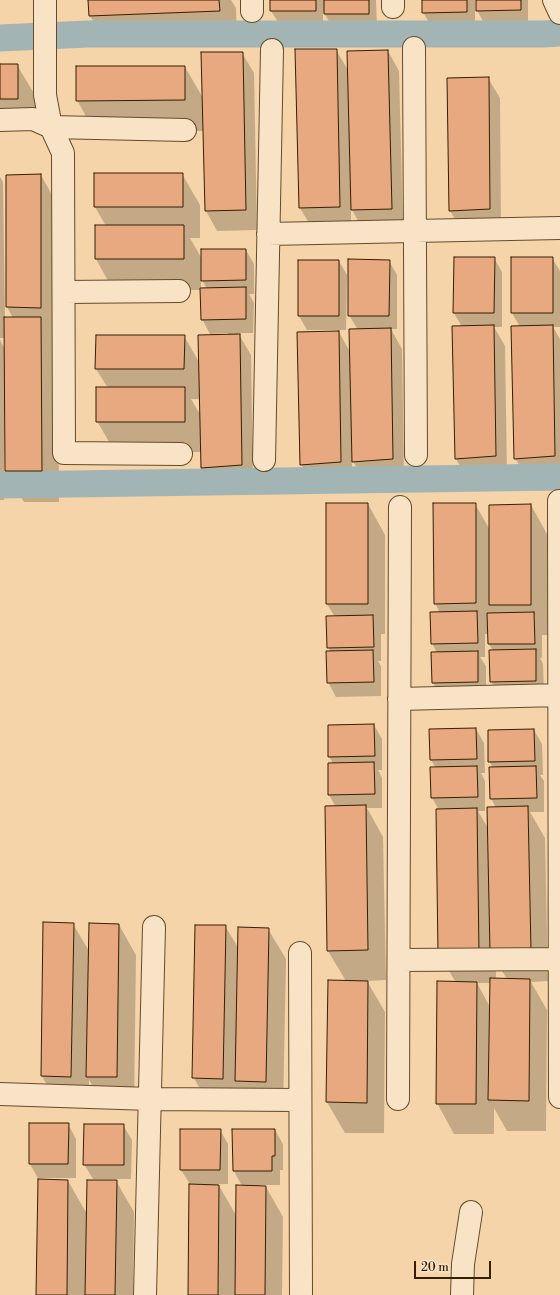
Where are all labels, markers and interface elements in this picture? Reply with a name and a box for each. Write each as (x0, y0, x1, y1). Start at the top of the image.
scale bar (416, 1253, 493, 1279)
text: 20 m (421, 1260, 449, 1275)

